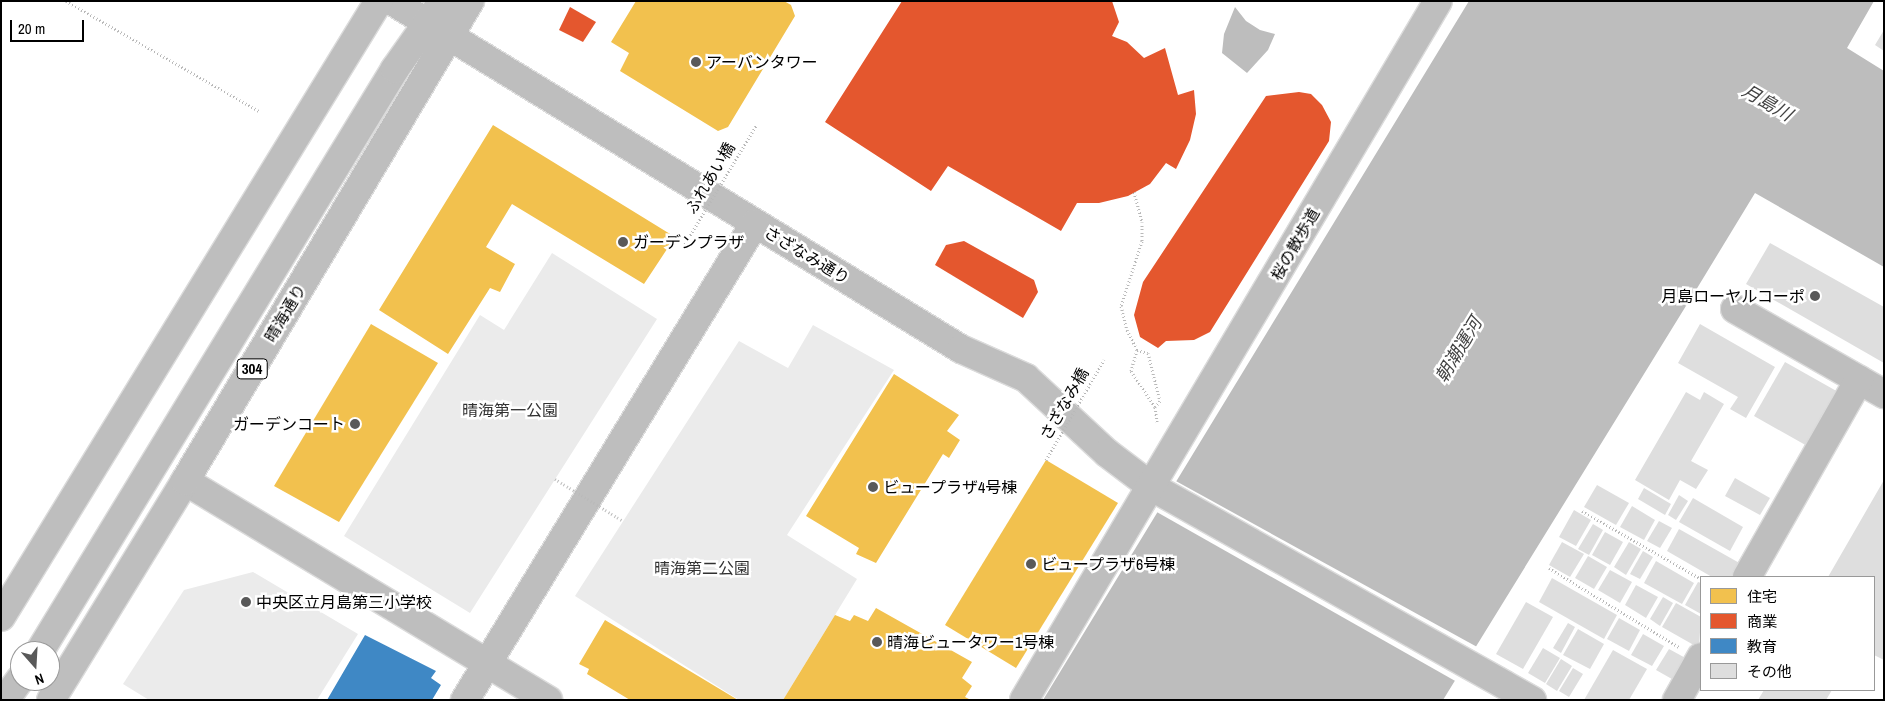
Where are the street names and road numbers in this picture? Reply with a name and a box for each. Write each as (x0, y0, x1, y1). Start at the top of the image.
street label: ふれあい橋 (681, 139, 739, 217)
street label: 桜の散歩道 (1267, 205, 1323, 283)
street label: さざなみ通り (761, 222, 853, 288)
street label: 晴海通り (260, 281, 310, 345)
road number: 304 (236, 356, 268, 382)
street label: さざなみ橋 (1036, 365, 1092, 443)

